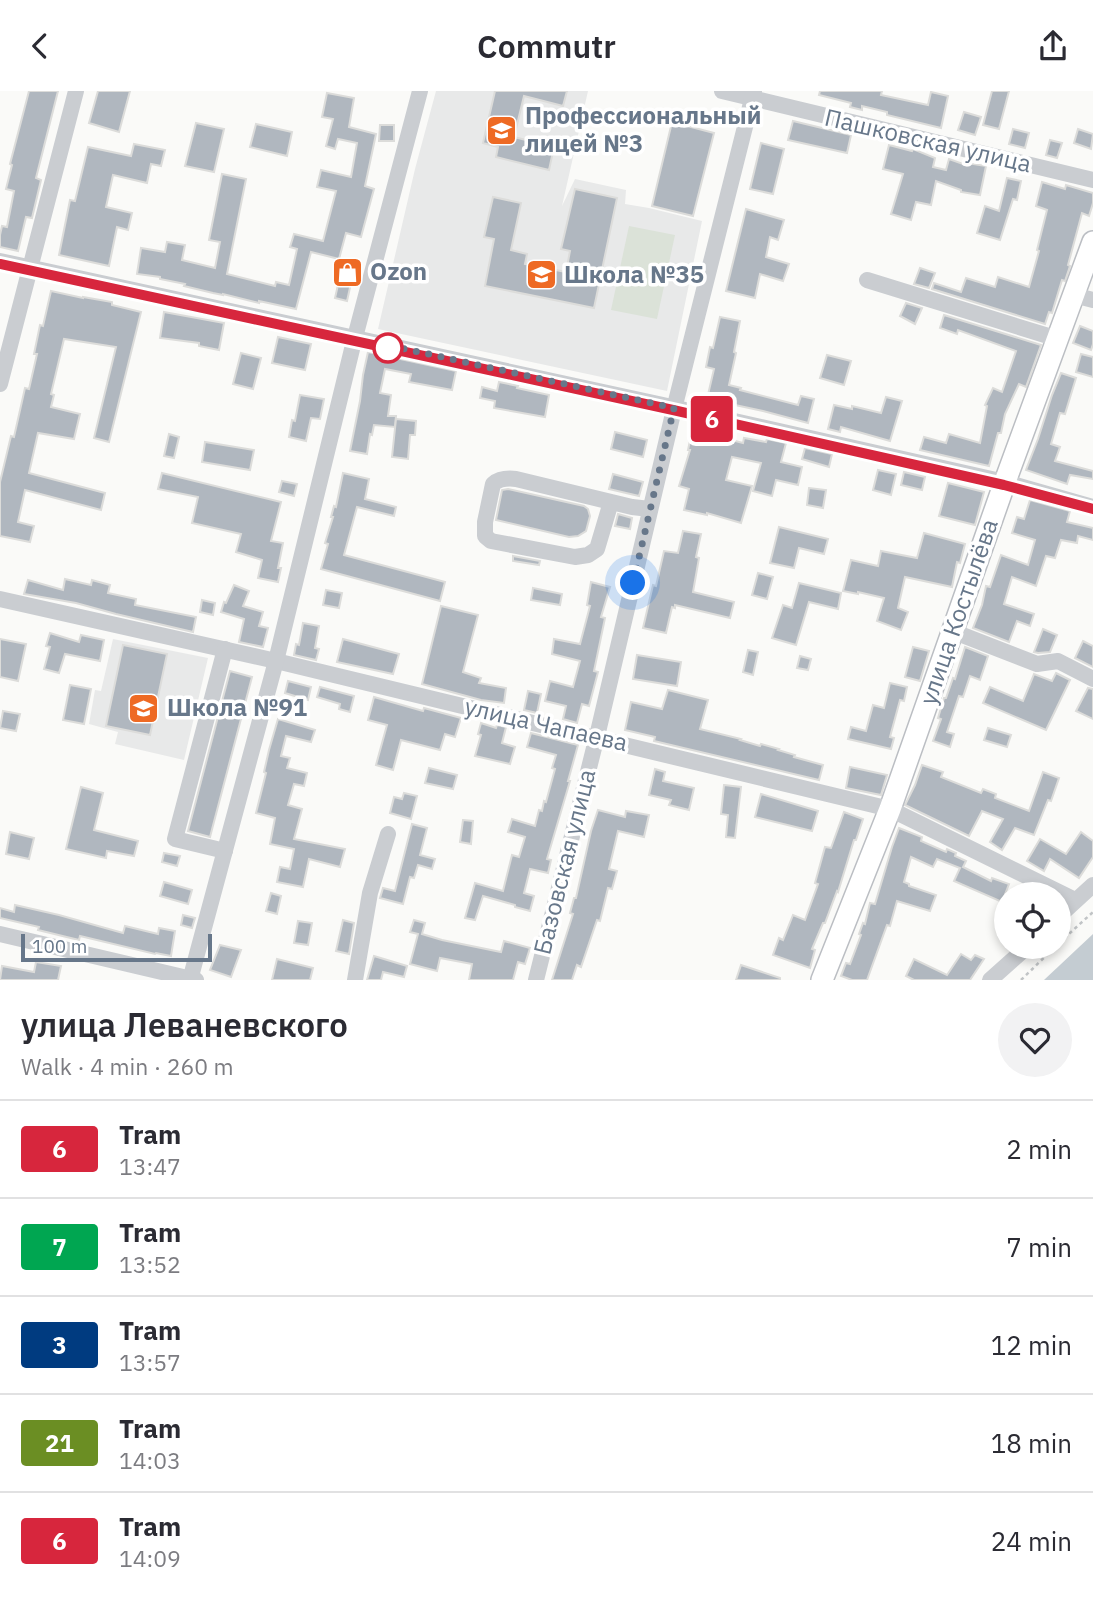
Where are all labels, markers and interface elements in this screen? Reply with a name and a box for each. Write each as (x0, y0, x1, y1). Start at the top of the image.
text: Commutr (477, 25, 616, 67)
icon: back (21, 27, 59, 65)
icon: share (1034, 27, 1072, 65)
place label: Профессиональный лицей №3 (525, 99, 761, 159)
street label: Пашковская улица (822, 101, 1035, 179)
school or university icon: Профессиональный лицей №3 (485, 113, 519, 147)
shop icon: Ozon (330, 255, 364, 289)
place label: Ozon (370, 255, 427, 287)
school or university icon: Школа №35 (524, 258, 558, 292)
place label: Школа №35 (564, 258, 704, 290)
unlabelled marker (373, 333, 403, 363)
line badge: 6 (689, 396, 735, 442)
text: 6 (705, 403, 719, 435)
street label: улица Костылёва (911, 514, 1005, 709)
your location (615, 565, 650, 600)
street label: улица Чапаева (462, 690, 631, 758)
school or university icon: Школа №91 (127, 691, 161, 725)
place label: Школа №91 (167, 691, 307, 723)
street label: Базовская улица (526, 766, 603, 958)
map controls (994, 882, 1071, 959)
button: locate (994, 882, 1071, 959)
scale bar (21, 931, 212, 963)
text: 100 m (32, 934, 87, 958)
text: улица Леваневского (21, 1003, 348, 1046)
button: heart (998, 1003, 1072, 1077)
text: Walk · 4 min · 260 m (21, 1051, 234, 1081)
text: Tram (119, 1117, 181, 1151)
text: 2 min (1006, 1132, 1072, 1166)
text: 6 (52, 1133, 67, 1165)
text: 13:47 (119, 1151, 181, 1181)
text: Tram (119, 1215, 181, 1249)
text: 7 min (1006, 1230, 1072, 1264)
text: 7 (52, 1231, 67, 1263)
text: 13:52 (119, 1249, 181, 1279)
text: Tram (119, 1313, 181, 1347)
text: 12 min (991, 1328, 1072, 1362)
text: 3 (52, 1329, 67, 1361)
text: 13:57 (119, 1347, 181, 1377)
text: Tram (119, 1411, 181, 1445)
text: 18 min (991, 1426, 1072, 1460)
text: 21 (45, 1427, 74, 1459)
text: 14:03 (119, 1445, 181, 1475)
text: Tram (119, 1509, 181, 1543)
text: 24 min (991, 1524, 1072, 1558)
text: 6 (52, 1525, 67, 1557)
text: 14:09 (119, 1543, 181, 1573)

